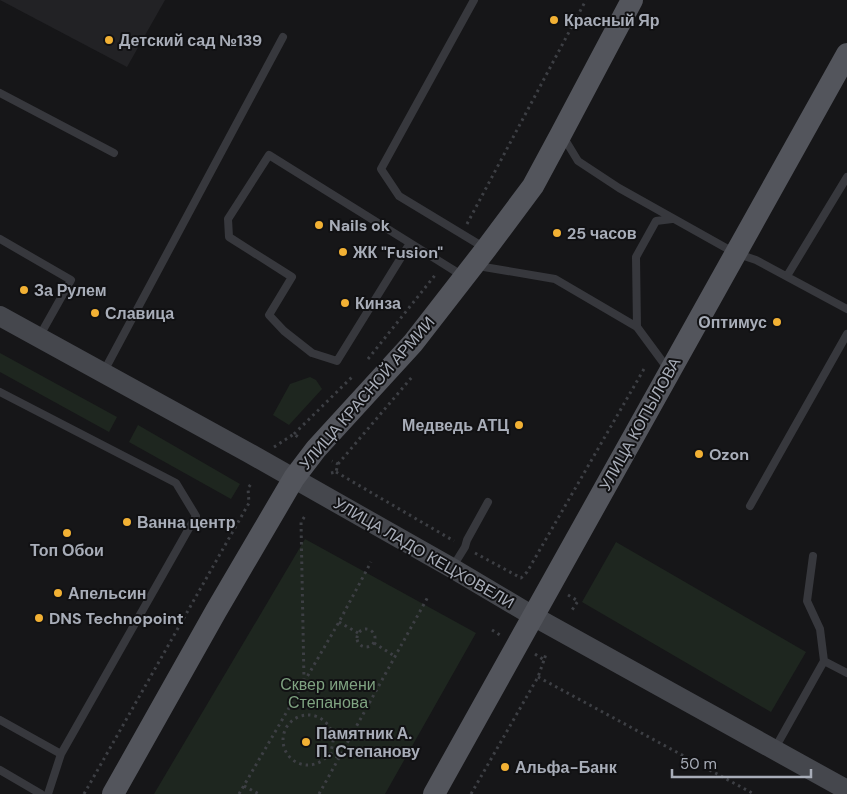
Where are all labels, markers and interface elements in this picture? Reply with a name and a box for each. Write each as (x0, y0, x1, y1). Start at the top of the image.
place label: Красный Яр (564, 10, 660, 31)
marker: Красный Яр (548, 14, 560, 26)
place label: Детский сад №139 (119, 30, 262, 51)
marker: Детский сад №139 (103, 34, 115, 46)
place label: Nails ok (329, 215, 391, 236)
marker: Nails ok (313, 219, 325, 231)
place label: 25 часов (567, 223, 637, 244)
marker: 25 часов (551, 227, 563, 239)
place label: ЖК "Fusion" (352, 242, 443, 263)
marker: ЖК "Fusion" (337, 246, 349, 258)
place label: За Рулем (34, 280, 107, 301)
marker: За Рулем (18, 284, 30, 296)
place label: Кинза (355, 293, 401, 314)
marker: Кинза (339, 297, 351, 309)
place label: Славица (105, 303, 174, 324)
marker: Славица (89, 307, 101, 319)
street label: УЛИЦА КРАСНОЙ АРМИИ (295, 312, 439, 474)
place label: Оптимус (698, 312, 767, 333)
marker: Оптимус (771, 316, 783, 328)
street label: УЛИЦА КОПЫЛОВА (595, 353, 686, 494)
place label: Медведь АТЦ (402, 415, 509, 436)
marker: Медведь АТЦ (513, 419, 525, 431)
place label: Ozon (709, 444, 749, 465)
marker: Ozon (693, 448, 705, 460)
street label: УЛИЦА ЛАДО КЕЦХОВЕЛИ (330, 493, 518, 613)
place label: Ванна центр (137, 512, 236, 533)
marker: Ванна центр (121, 516, 133, 528)
marker: Топ Обои (61, 527, 73, 539)
place label: Топ Обои (30, 540, 104, 561)
place label: Апельсин (68, 583, 147, 604)
marker: Апельсин (52, 587, 64, 599)
place label: DNS Technopoint (49, 608, 184, 629)
marker: DNS Technopoint (33, 612, 45, 624)
park label: Сквер имени Степанова (280, 674, 376, 713)
place label: Памятник А. П. Степанову (316, 723, 420, 762)
marker: Памятник А. П. Степанову (300, 736, 312, 748)
scale bar (672, 746, 811, 778)
text: 50 m (680, 754, 717, 774)
place label: Альфа-Банк (515, 757, 618, 778)
marker: Альфа-Банк (499, 761, 511, 773)

